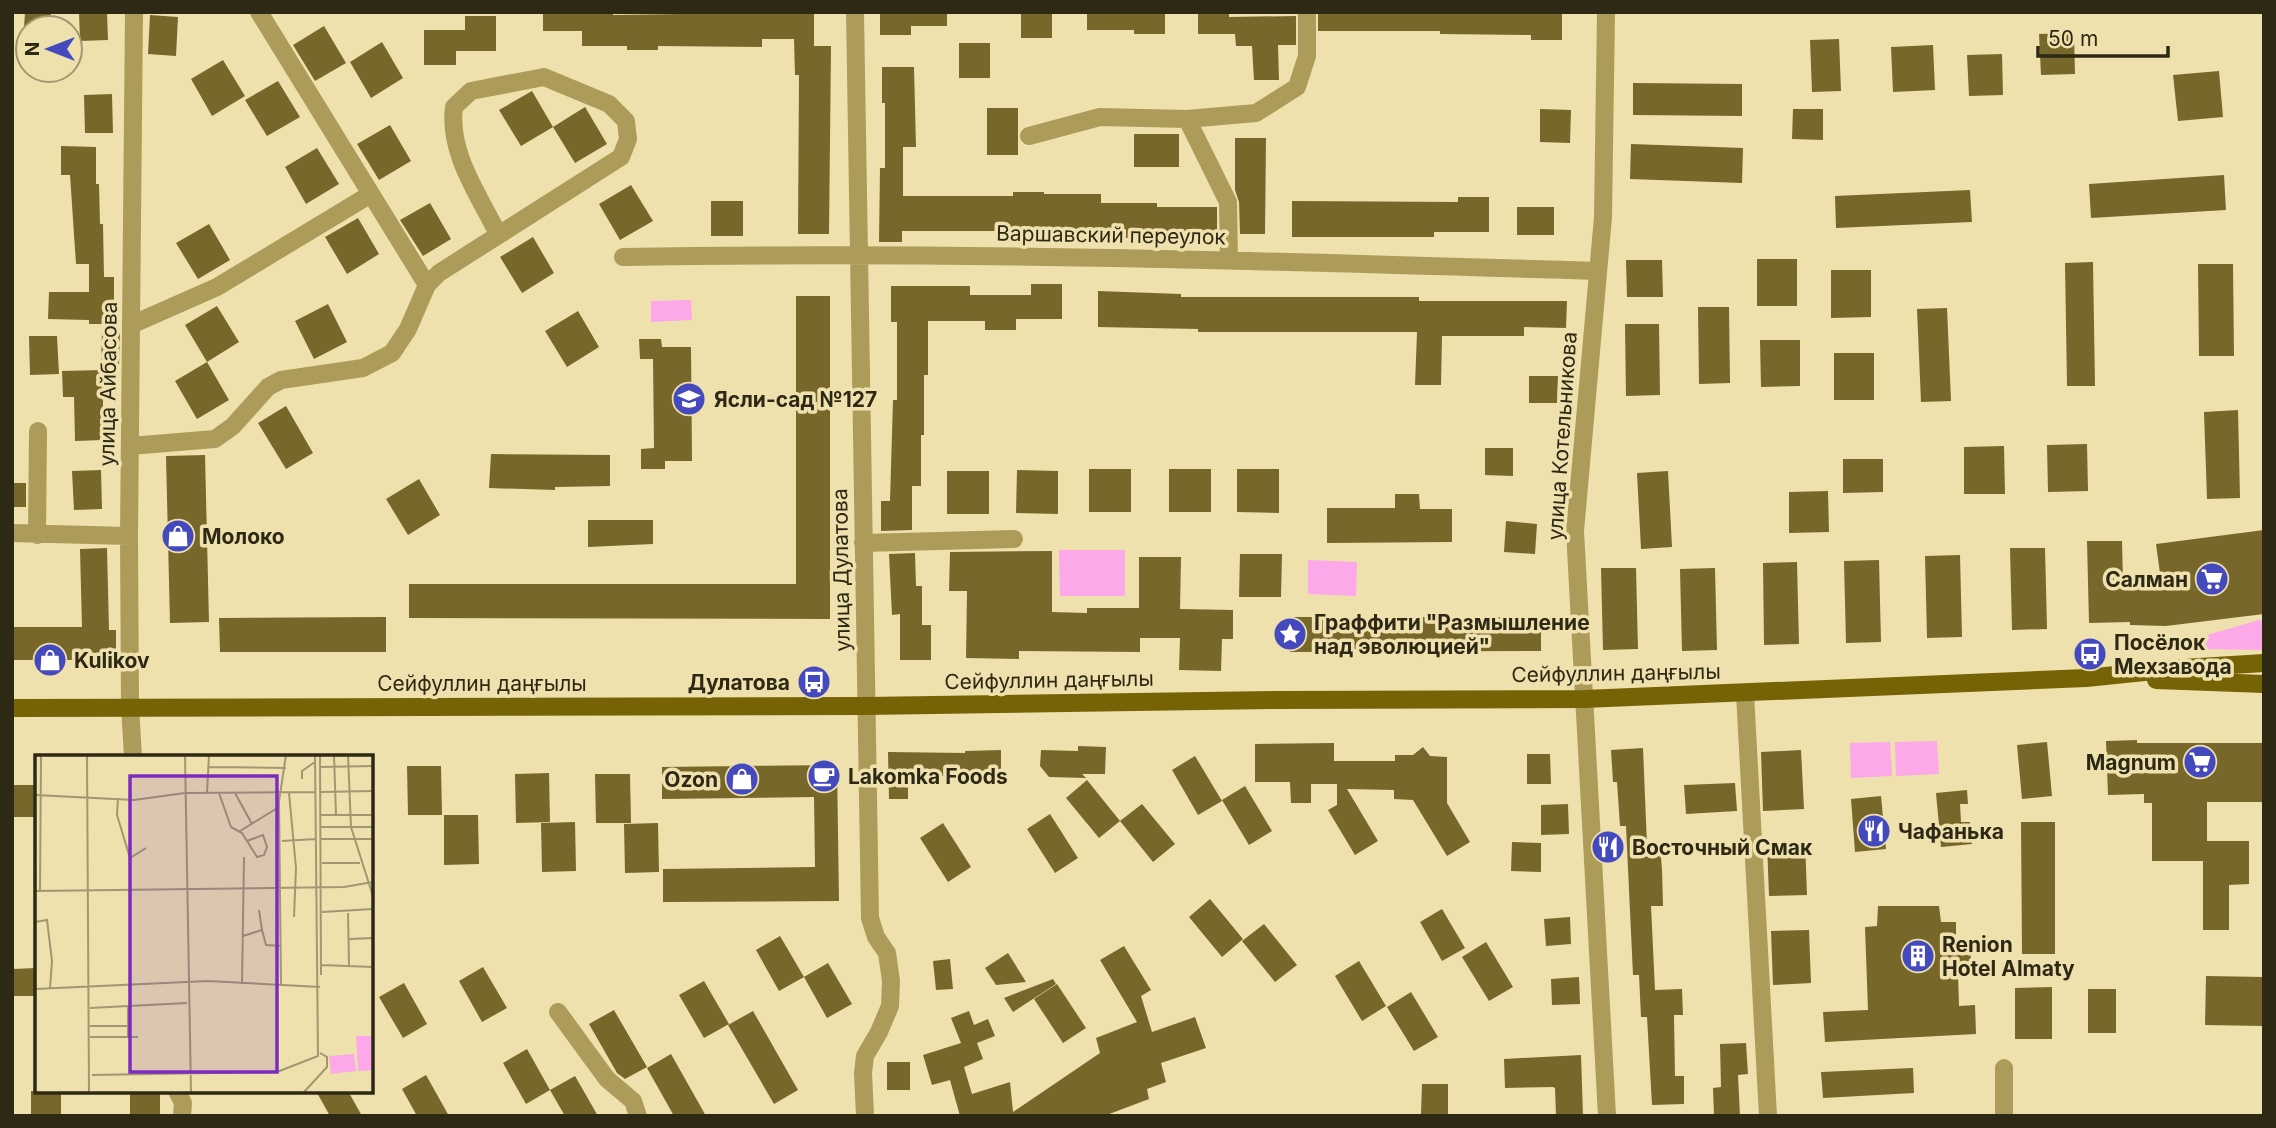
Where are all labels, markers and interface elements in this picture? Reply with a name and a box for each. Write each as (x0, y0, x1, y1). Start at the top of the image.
north arrow (14, 14, 84, 84)
scale bar (2038, 14, 2168, 58)
text: 50 m (2048, 26, 2098, 51)
text: N (21, 42, 44, 56)
street label: Варшавский переулок (996, 220, 1227, 250)
street label: улица Айбасова (94, 301, 122, 467)
street label: улица Котельникова (1542, 331, 1582, 541)
school or university icon: Ясли-сад №127 (670, 380, 708, 418)
place label: Ясли-сад №127 (714, 387, 877, 412)
street label: улица Дулатова (827, 488, 855, 652)
shop icon: Молоко (159, 517, 197, 555)
place label: Молоко (202, 524, 285, 549)
supermarket icon: Салман (2193, 560, 2231, 598)
place label: Салман (2105, 567, 2188, 592)
place label: Граффити "Размышление над эволюцией" (1314, 610, 1590, 659)
place icon: Граффити "Размышление над эволюцией" (1271, 615, 1309, 653)
place label: Посёлок Мехзавода (2114, 630, 2232, 679)
bus stop icon: Посёлок Мехзавода (2071, 635, 2109, 673)
shop icon: Kulikov (31, 641, 69, 679)
place label: Kulikov (74, 648, 150, 673)
street label: Сейфуллин даңғылы (1511, 659, 1721, 687)
bus stop icon: Дулатова (795, 663, 833, 701)
street label: Сейфуллин даңғылы (944, 666, 1154, 694)
place label: Дулатова (688, 670, 790, 695)
street label: Сейфуллин даңғылы (377, 671, 587, 696)
supermarket icon: Magnum (2181, 743, 2219, 781)
place label: Magnum (2086, 750, 2176, 775)
inset map (35, 755, 373, 1093)
cafe icon: Lakomka Foods (805, 757, 843, 795)
shop icon: Ozon (723, 760, 761, 798)
place label: Lakomka Foods (848, 764, 1008, 789)
place label: Ozon (664, 767, 718, 792)
restaurant icon: Чафанька (1855, 812, 1893, 850)
place label: Чафанька (1898, 819, 2004, 844)
restaurant icon: Восточный Смак (1589, 828, 1627, 866)
place label: Восточный Смак (1632, 835, 1813, 860)
place label: Renion Hotel Almaty (1942, 932, 2075, 981)
building icon: Renion Hotel Almaty (1899, 937, 1937, 975)

